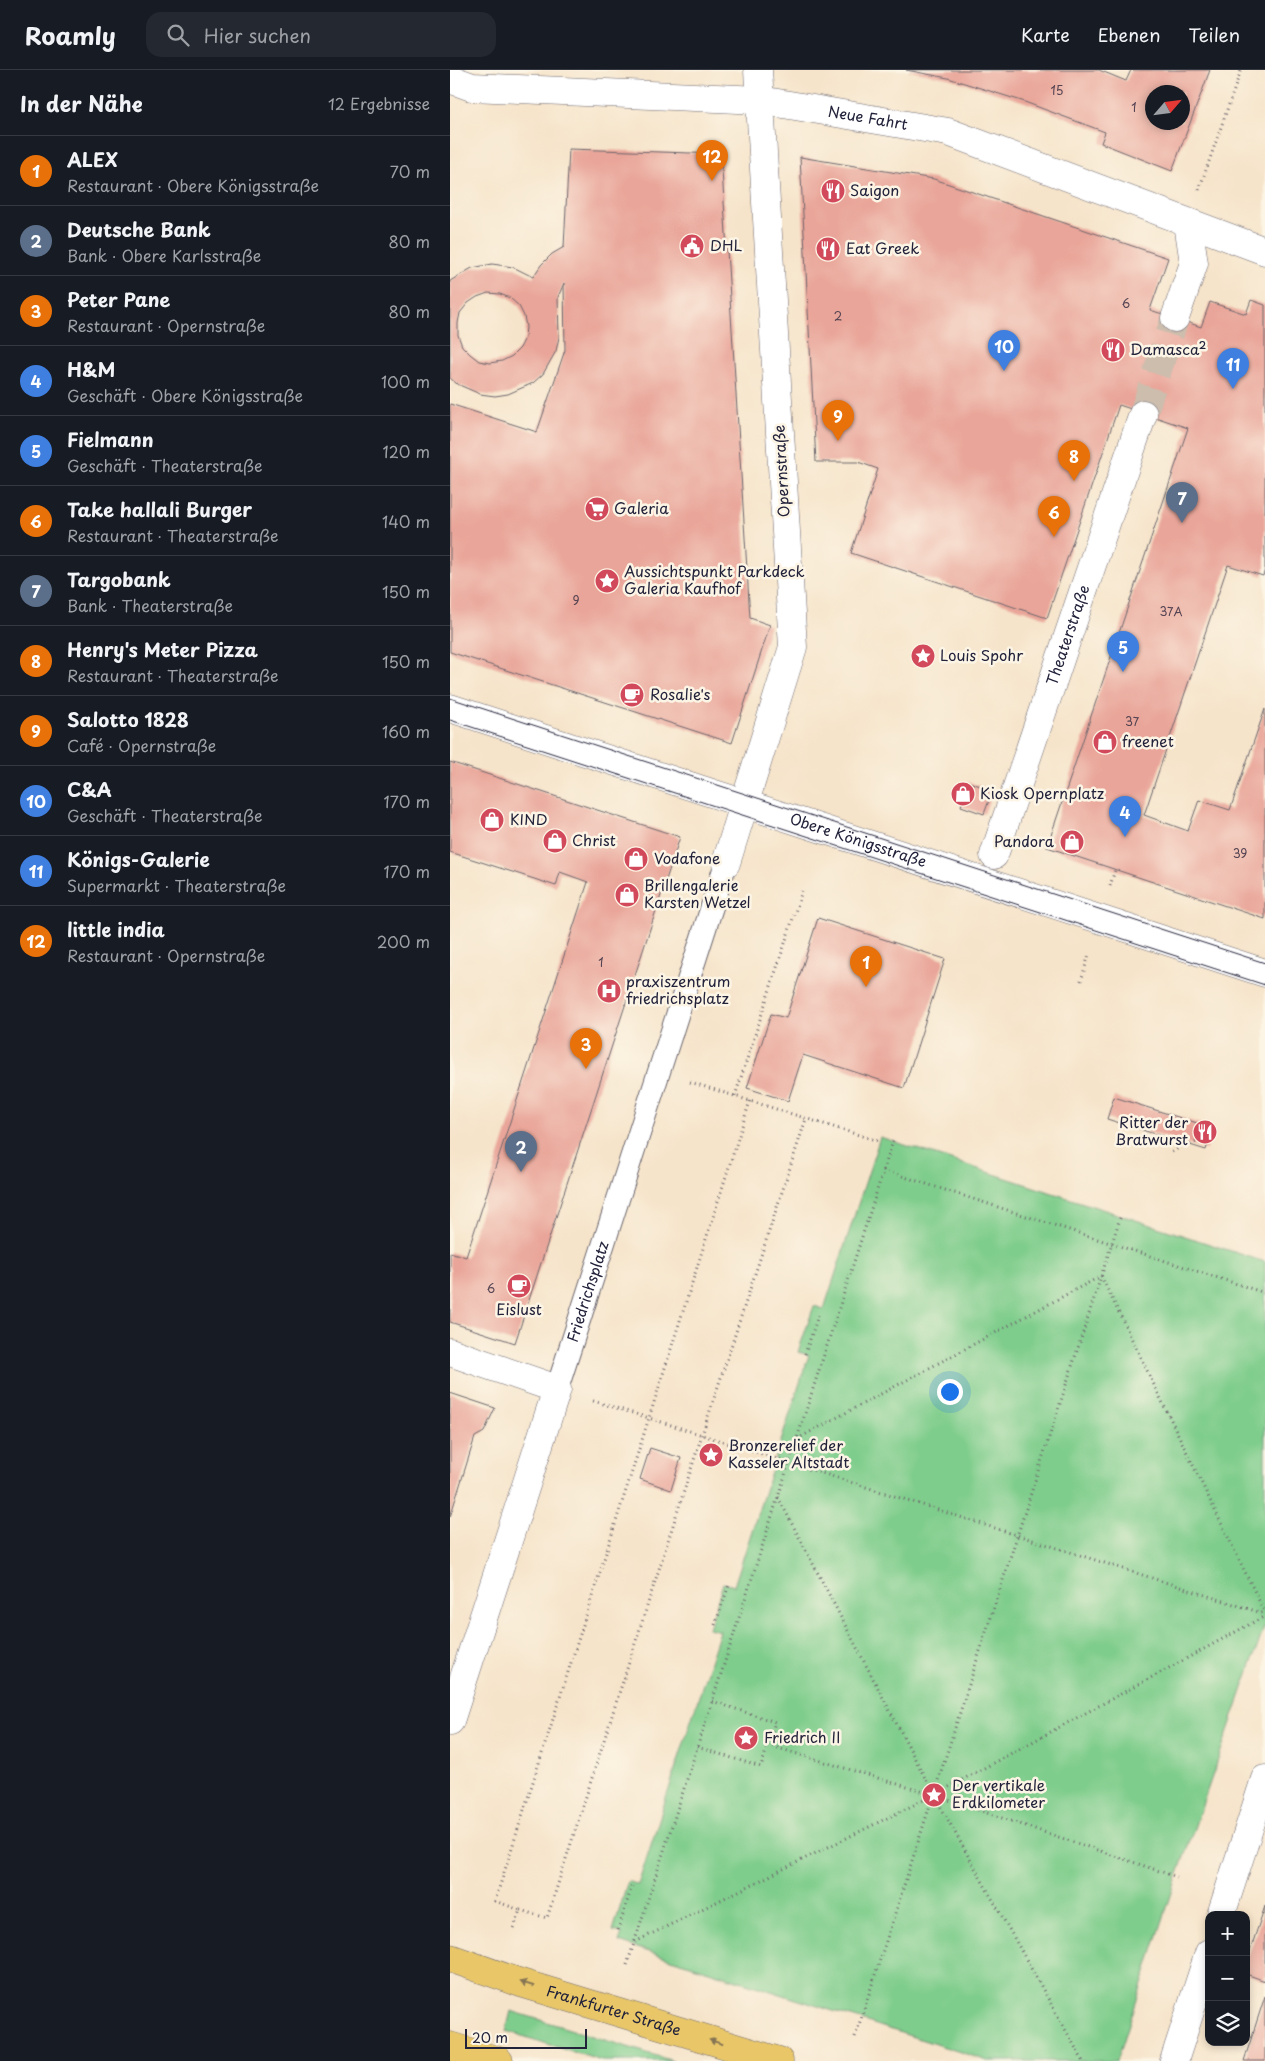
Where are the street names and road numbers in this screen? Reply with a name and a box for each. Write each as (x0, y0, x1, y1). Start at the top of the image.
street label: Neue Fahrt (826, 99, 910, 135)
street label: Opernstraße (767, 424, 794, 518)
street label: Theaterstraße (1039, 581, 1095, 688)
street label: Obere Königsstraße (787, 806, 930, 872)
street label: Friedrichsplatz (560, 1238, 614, 1345)
street label: Frankfurter Straße (544, 1978, 684, 2041)

